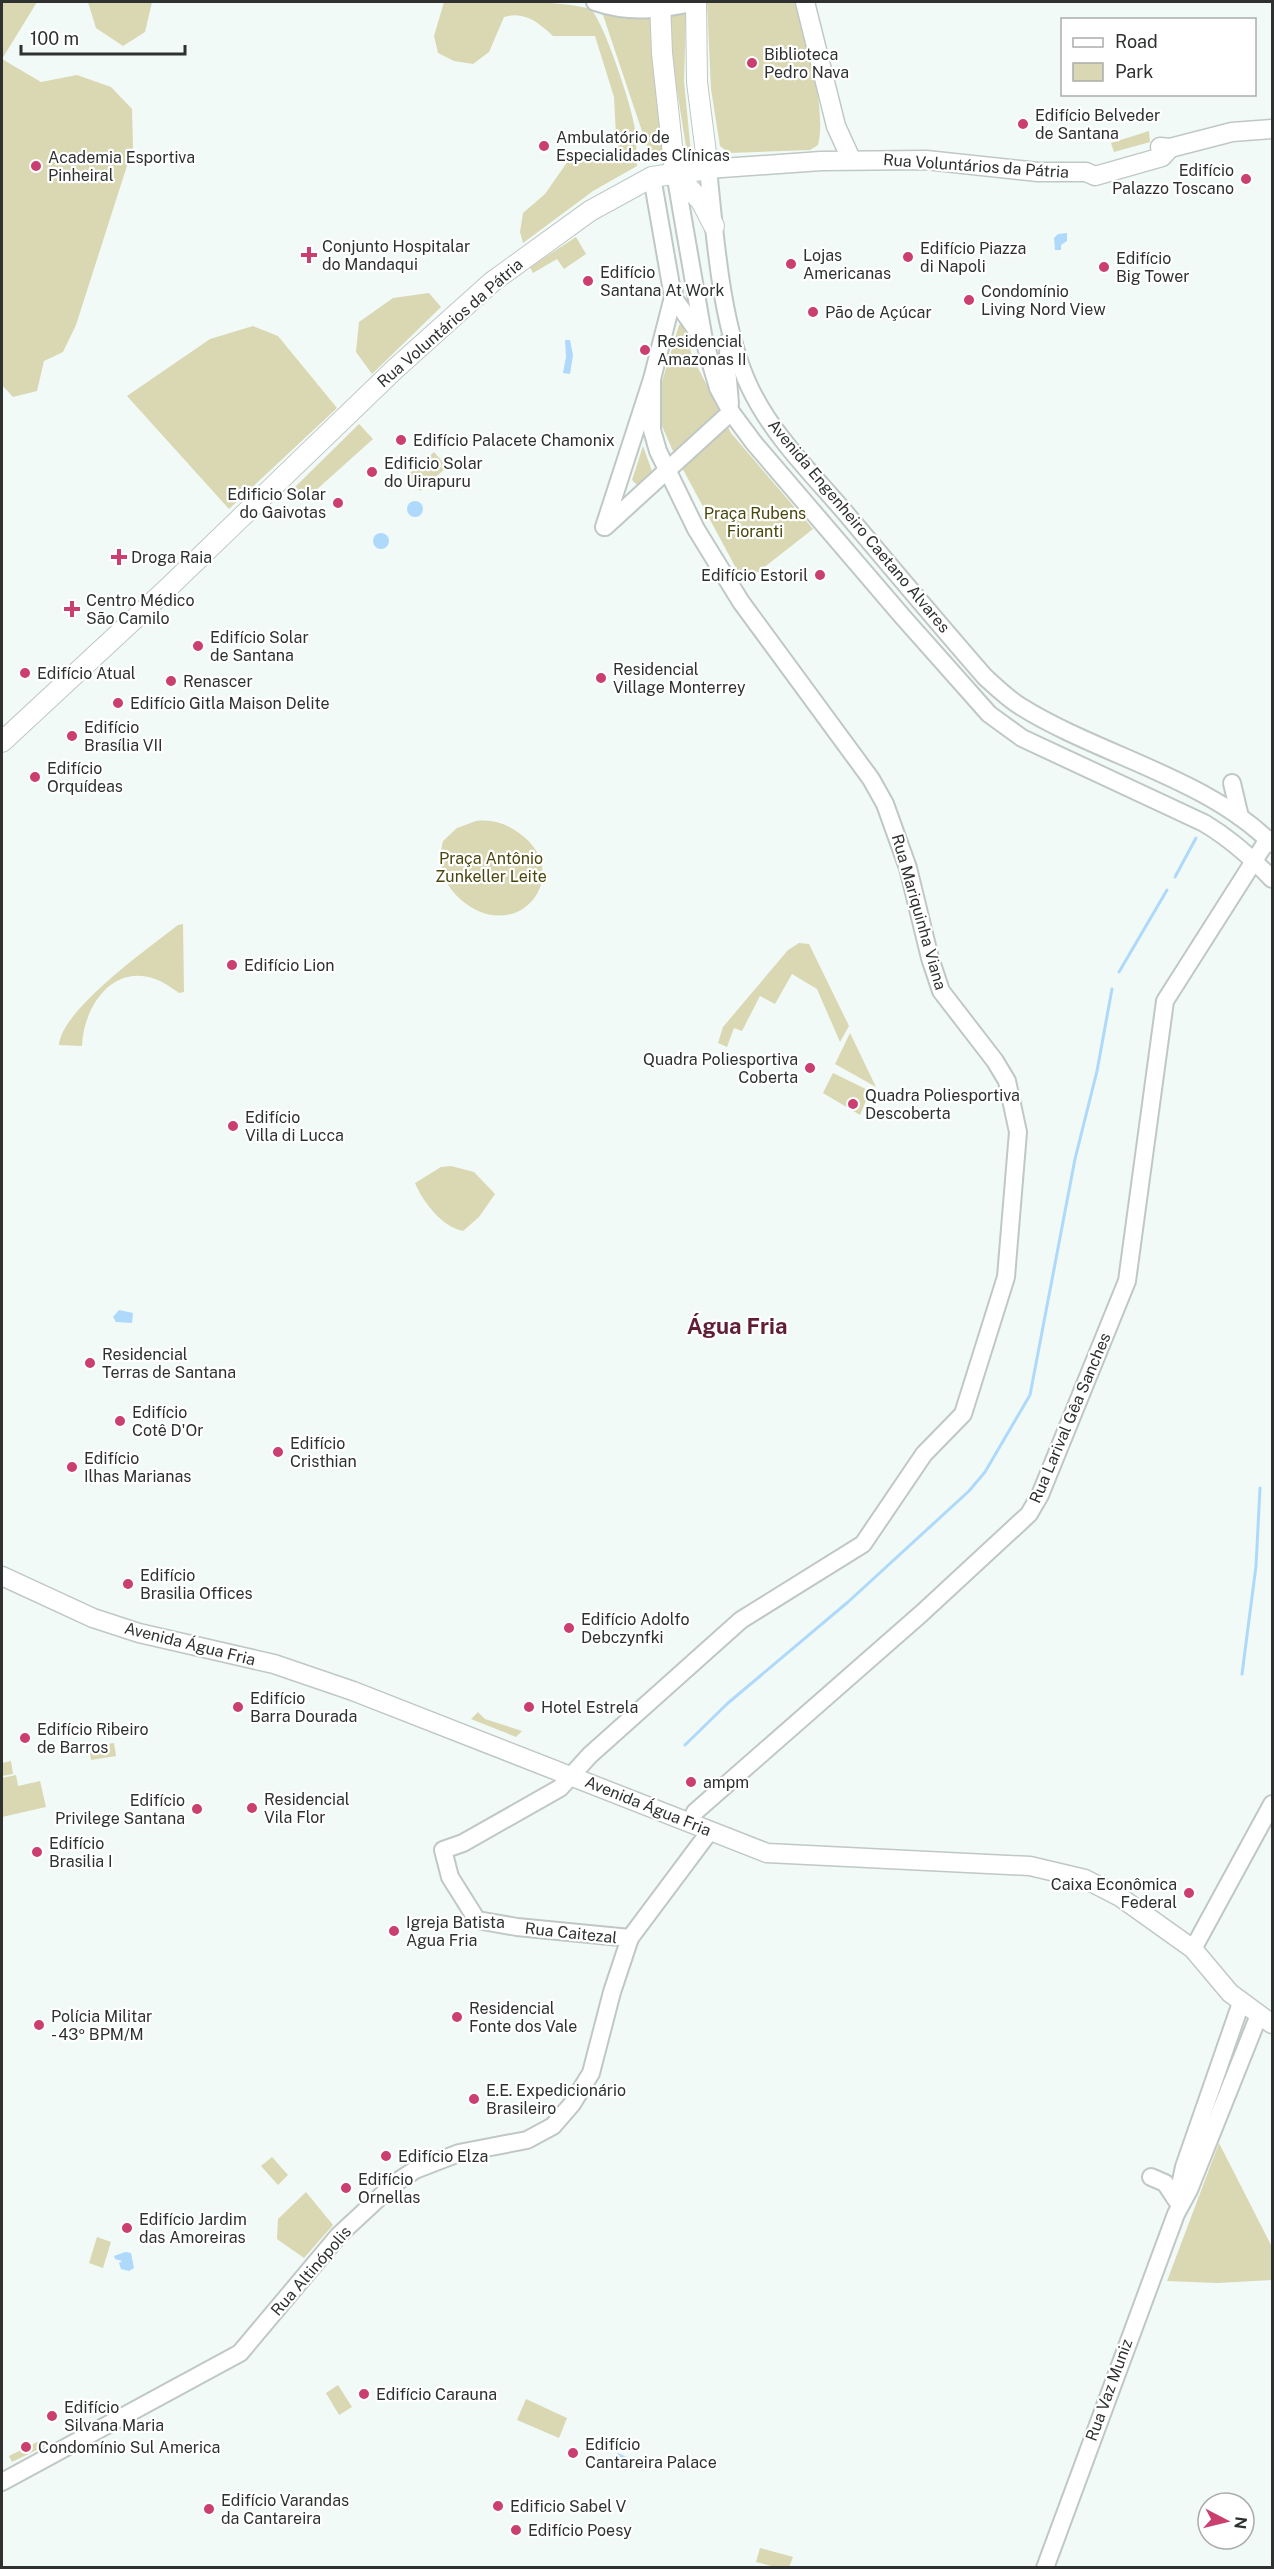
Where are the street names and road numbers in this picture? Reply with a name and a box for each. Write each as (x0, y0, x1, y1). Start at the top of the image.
street label: Rua Voluntários da Pátria (882, 150, 1070, 182)
street label: Rua Voluntários da Pátria (373, 255, 527, 391)
street label: Avenida Engenheiro Caetano Alvares (764, 416, 954, 636)
street label: Rua Mariquinha Viana (888, 832, 950, 992)
street label: Rua Larival Gêa Sanches (1025, 1330, 1115, 1506)
street label: Avenida Água Fria (123, 1618, 258, 1669)
street label: Avenida Água Fria (582, 1771, 714, 1840)
street label: Rua Caitezal (524, 1919, 618, 1947)
street label: Rua Altinópolis (267, 2222, 355, 2320)
street label: Rua Vaz Muniz (1082, 2336, 1136, 2444)

